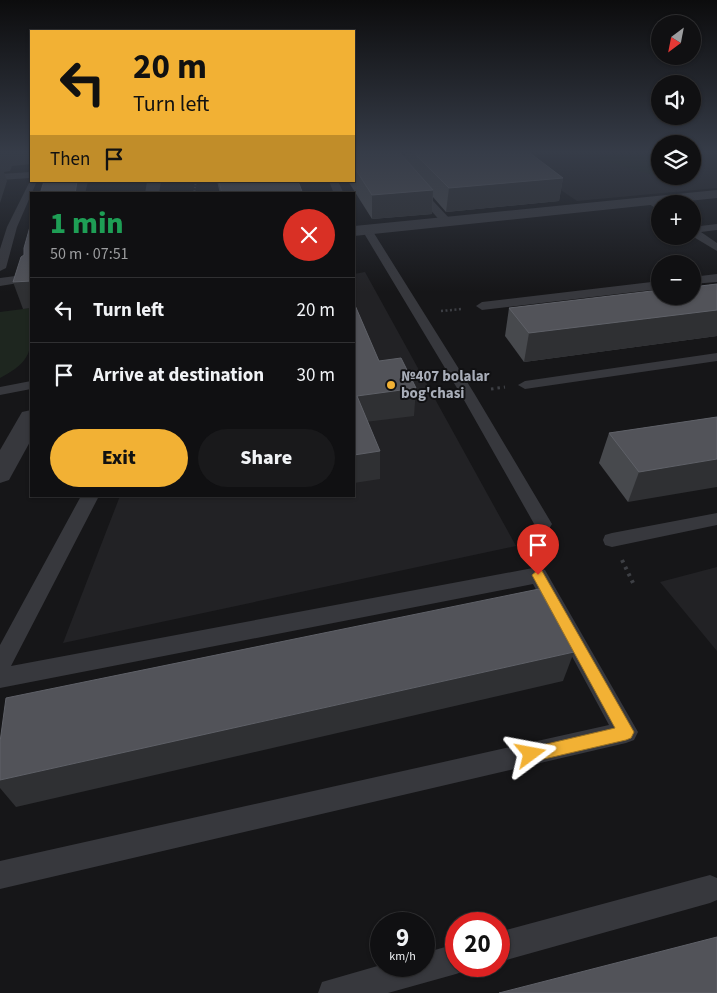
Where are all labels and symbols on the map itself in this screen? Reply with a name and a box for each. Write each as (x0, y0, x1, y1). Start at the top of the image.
north arrow (651, 15, 701, 65)
place label: №407 bolalar bog'chasi (401, 366, 490, 404)
marker: №407 bolalar bog'chasi (385, 379, 397, 391)
pin (517, 524, 559, 575)
position arrow (504, 727, 556, 779)
speed limit sign: 20 (445, 912, 510, 977)

